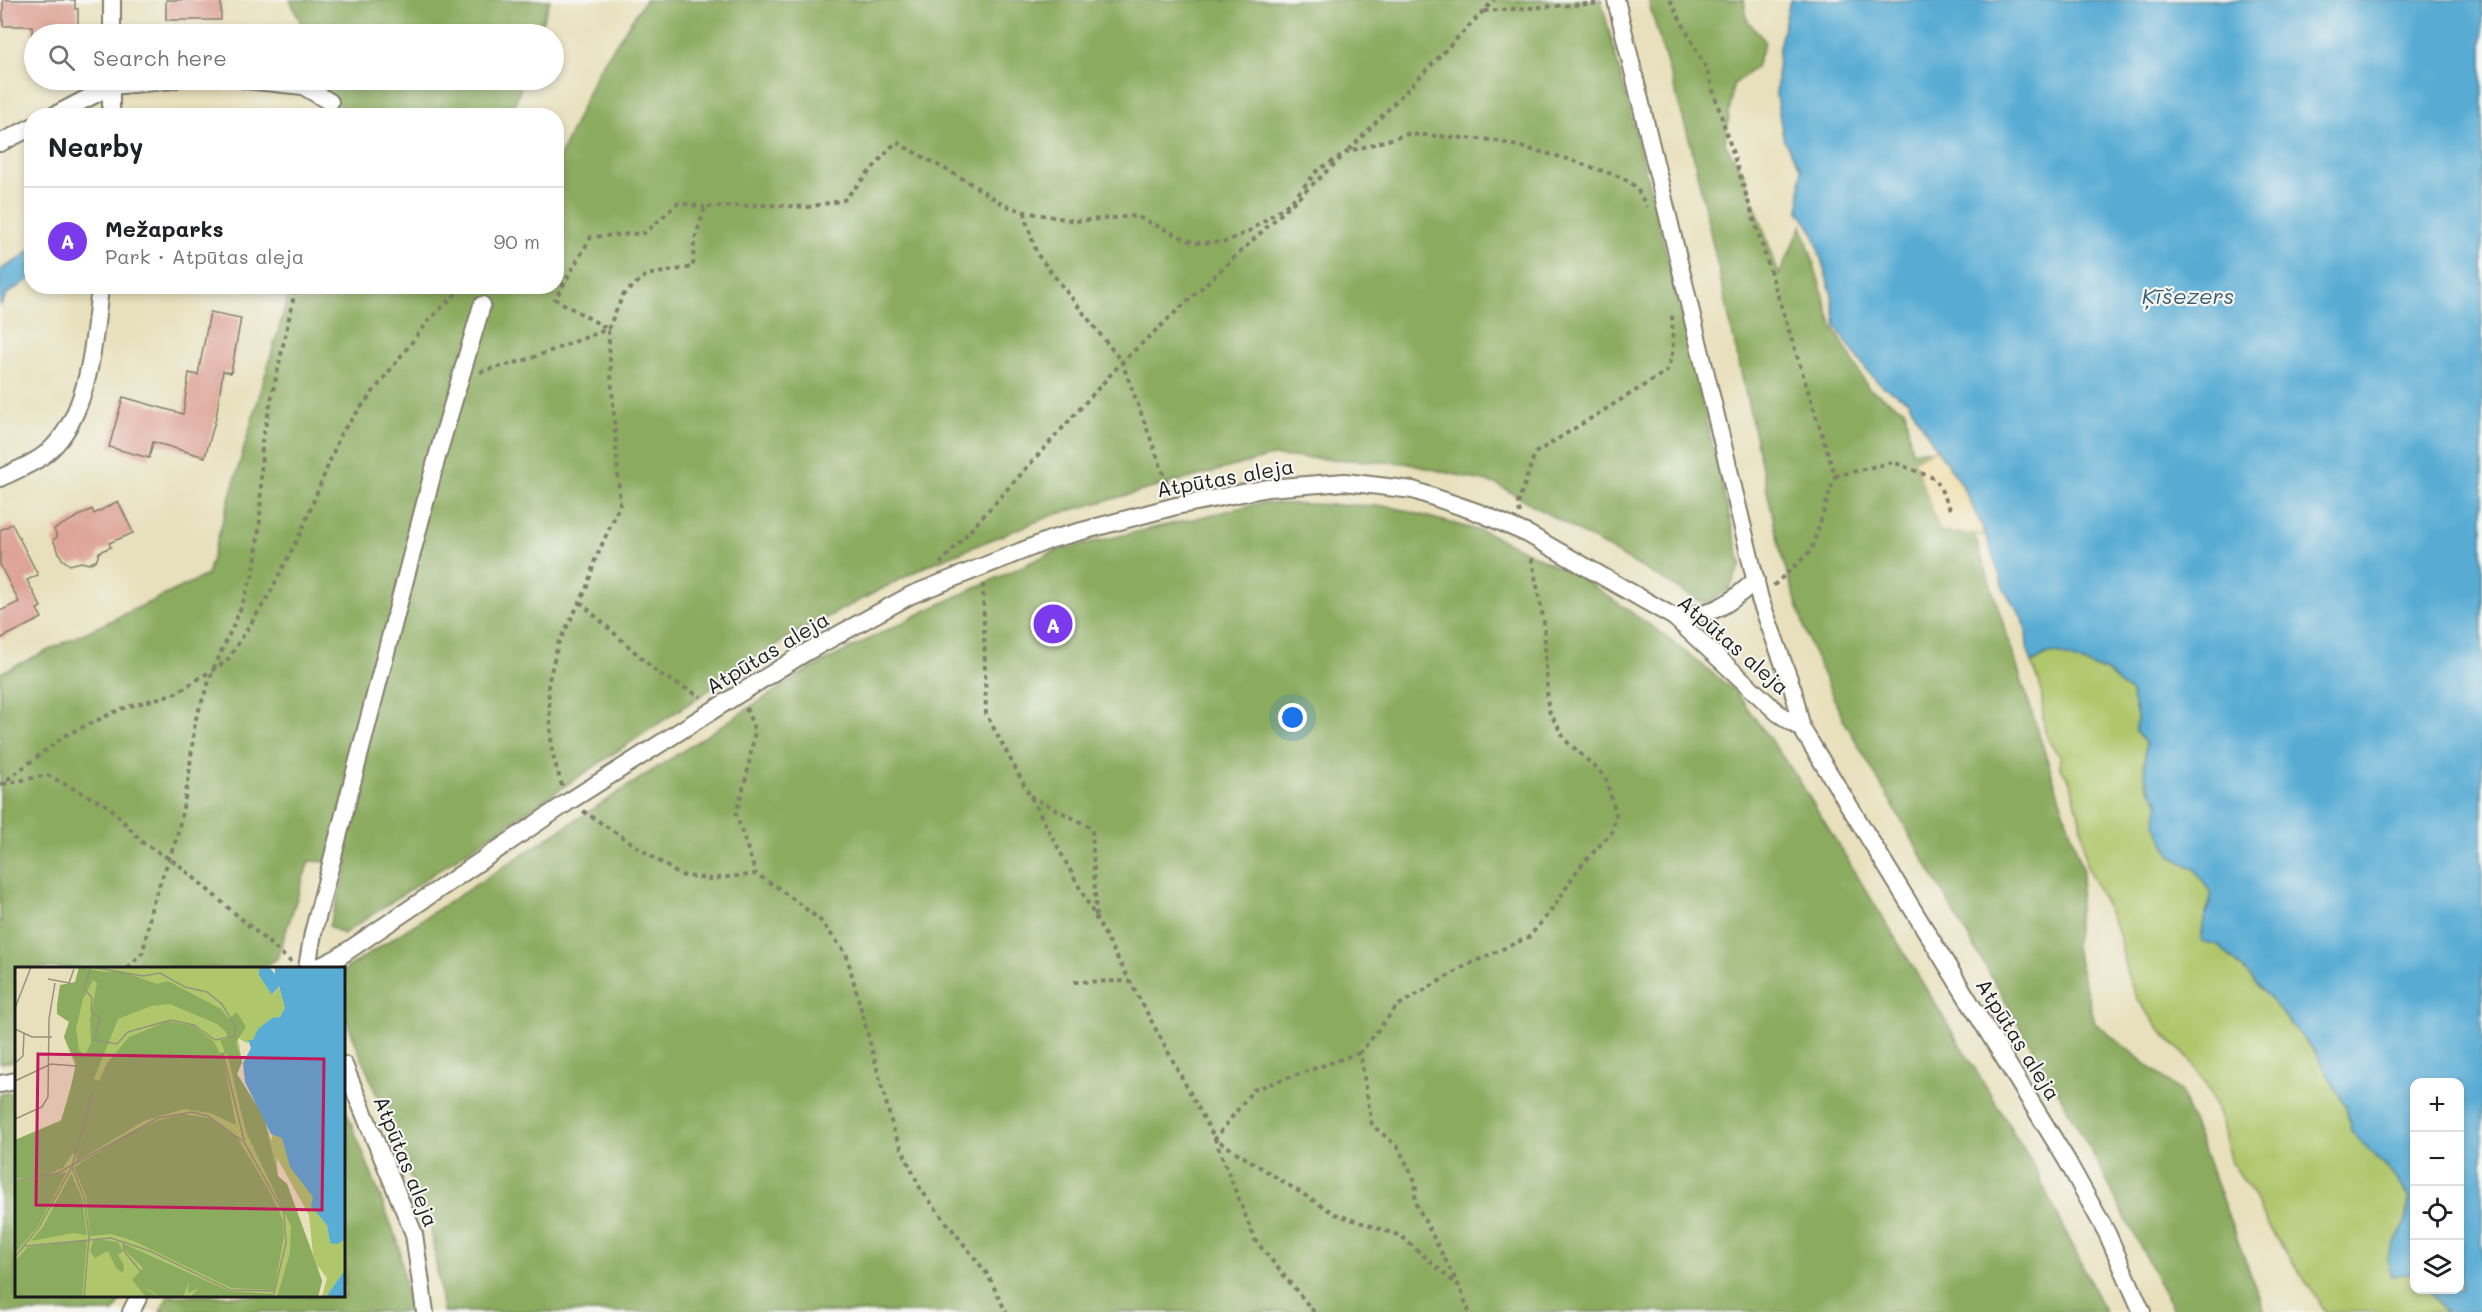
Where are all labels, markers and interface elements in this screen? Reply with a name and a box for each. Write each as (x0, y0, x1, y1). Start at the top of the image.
search box (24, 24, 564, 90)
icon: search (45, 41, 78, 74)
text: Search here (93, 43, 227, 72)
text: Nearby (48, 130, 143, 164)
text: Mežaparks (105, 214, 224, 243)
text: A (61, 228, 74, 254)
text: 90 m (494, 228, 540, 254)
text: Park · Atpūtas aleja (105, 243, 304, 269)
water label: Ķīšezers (2142, 281, 2234, 310)
street label: Atpūtas aleja (1154, 452, 1296, 502)
street label: Atpūtas aleja (1673, 588, 1795, 700)
pin: A (1034, 602, 1072, 646)
street label: Atpūtas aleja (700, 605, 834, 699)
your location (1278, 703, 1307, 732)
inset map (15, 967, 345, 1297)
street label: Atpūtas aleja (1971, 973, 2067, 1105)
map controls (2410, 1078, 2464, 1294)
button: + (2410, 1078, 2464, 1132)
street label: Atpūtas aleja (368, 1092, 446, 1230)
button: − (2410, 1132, 2464, 1186)
button: locate (2410, 1186, 2464, 1240)
button: layers (2410, 1240, 2464, 1294)

